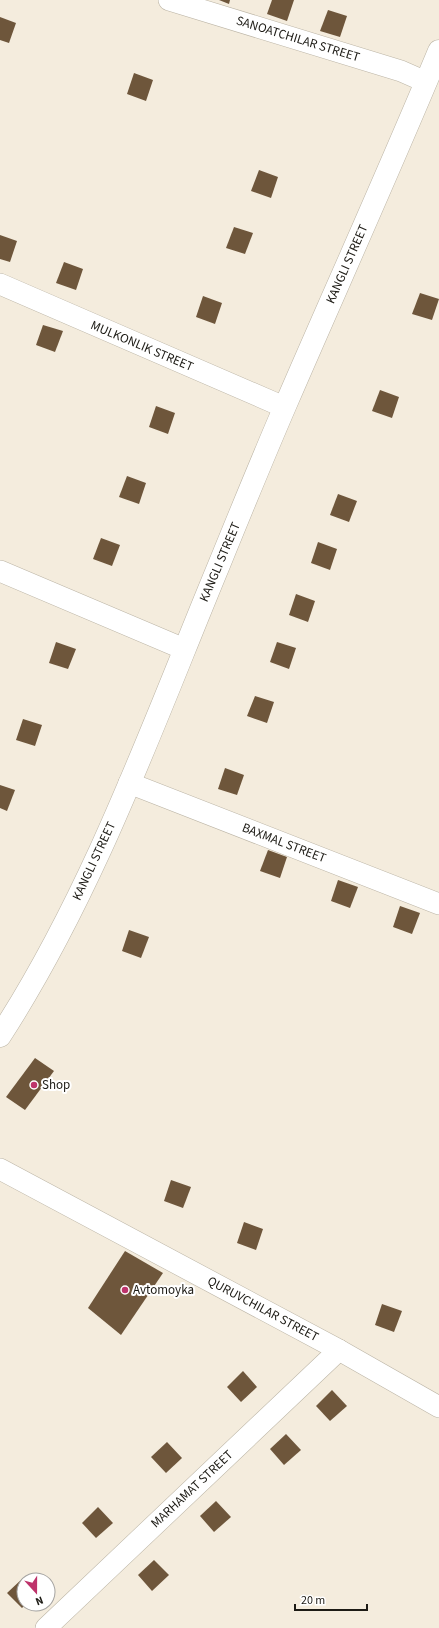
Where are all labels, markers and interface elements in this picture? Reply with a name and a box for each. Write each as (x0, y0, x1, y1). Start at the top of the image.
street label: SANOATCHILAR STREET (234, 12, 362, 66)
street label: KANGLI STREET (322, 222, 373, 306)
street label: MULKONLIK STREET (88, 316, 196, 376)
street label: KANGLI STREET (195, 519, 245, 605)
street label: KANGLI STREET (68, 819, 120, 903)
street label: BAXMAL STREET (239, 819, 329, 867)
place label: Shop (42, 1076, 70, 1094)
marker: Shop (29, 1080, 39, 1090)
street label: QURUVCHILAR STREET (204, 1272, 322, 1346)
place label: Avtomoyka (133, 1281, 194, 1299)
marker: Avtomoyka (120, 1285, 130, 1295)
street label: MARHAMAT STREET (147, 1446, 237, 1532)
north arrow (16, 1572, 56, 1612)
scale bar (295, 1586, 367, 1612)
text: 20 m (301, 1592, 325, 1609)
text: N (33, 1593, 46, 1609)

